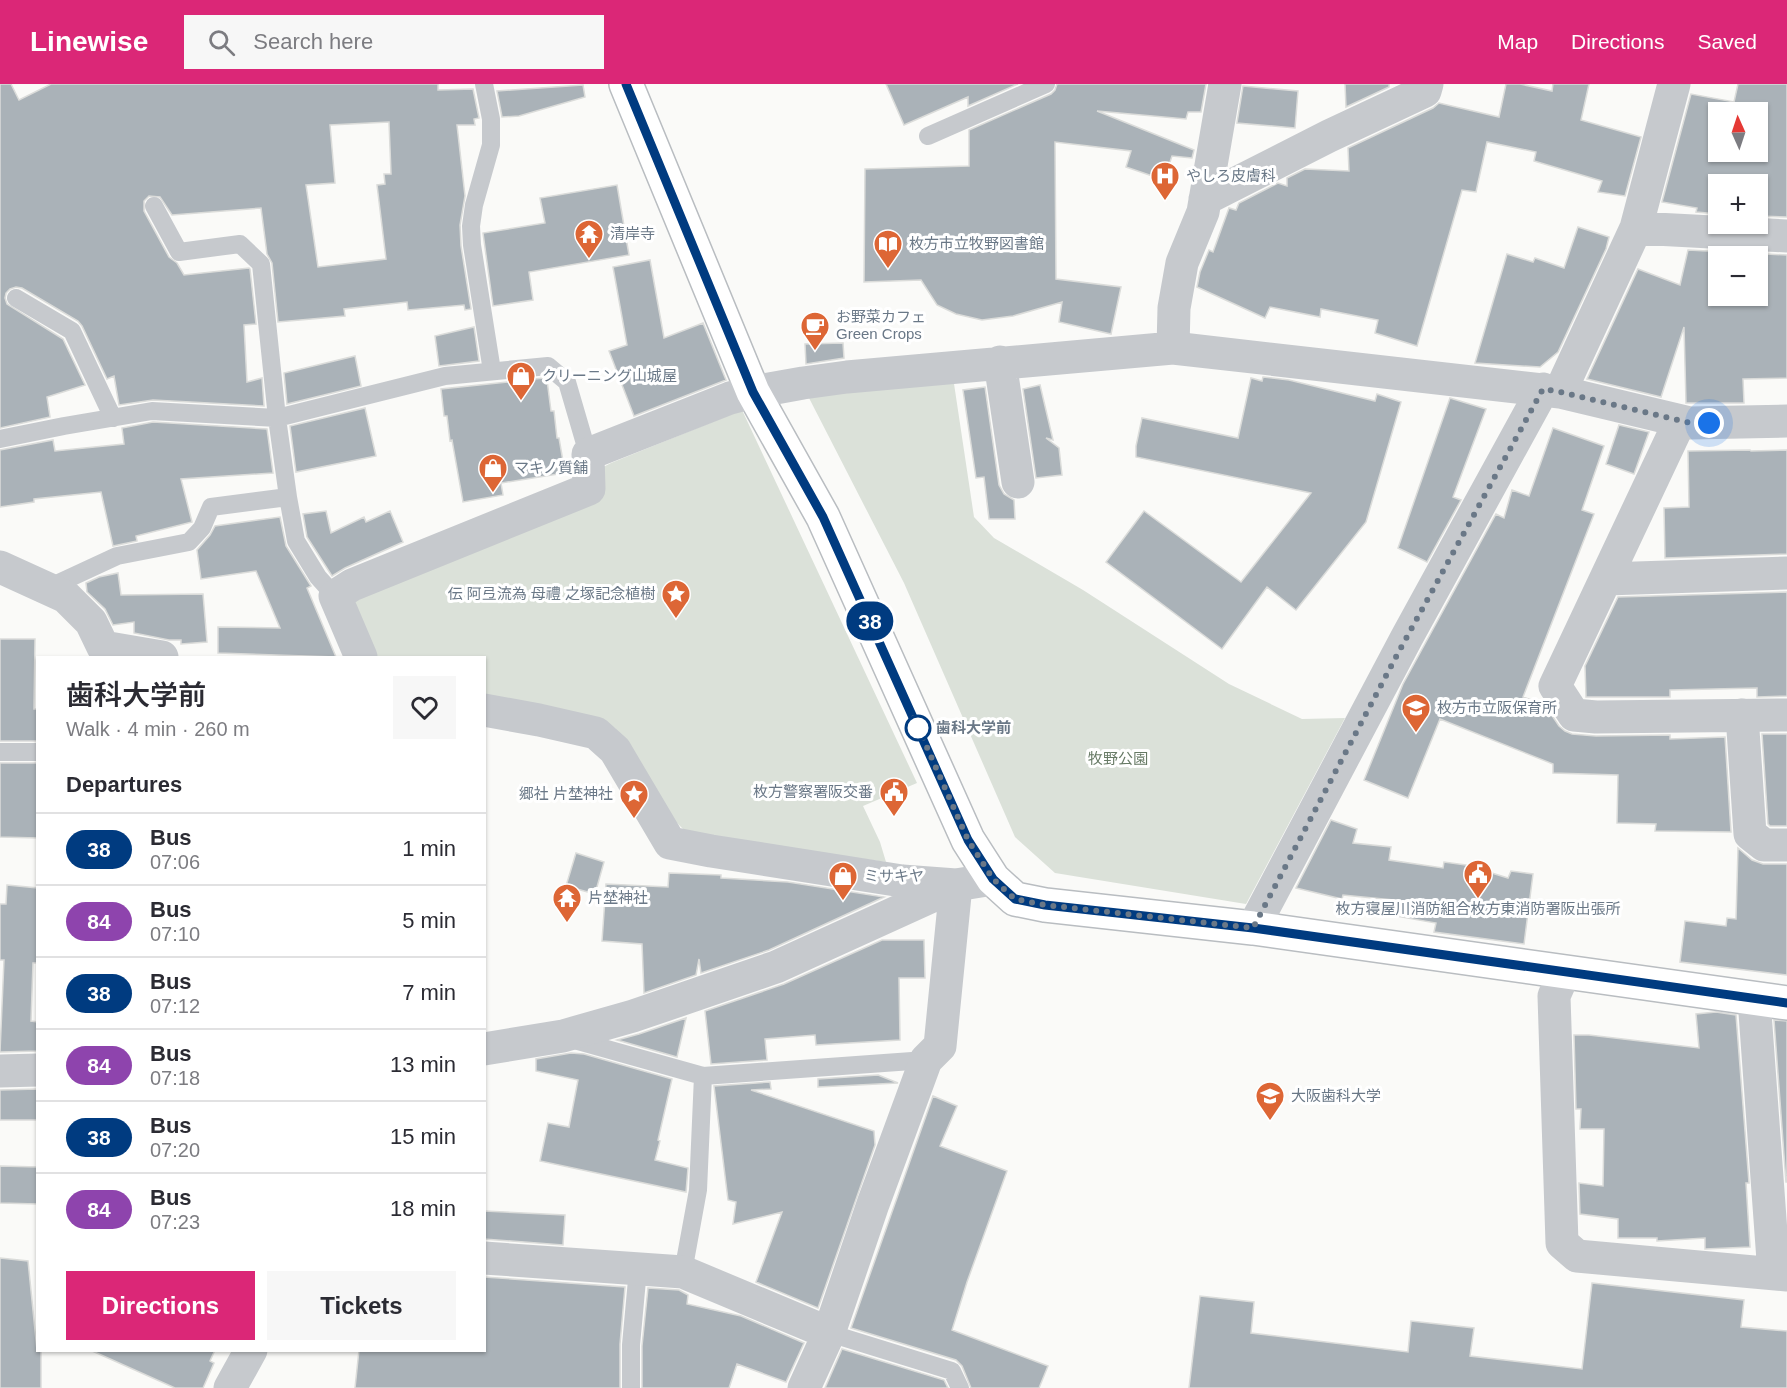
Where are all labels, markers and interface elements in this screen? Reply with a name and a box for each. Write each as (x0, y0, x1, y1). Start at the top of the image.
search box (184, 15, 604, 69)
text: Linewise (30, 26, 148, 57)
icon: search (205, 26, 238, 59)
text: Search here (253, 29, 373, 54)
text: Map (1497, 30, 1538, 53)
text: Directions (1571, 30, 1664, 53)
text: Saved (1697, 30, 1757, 53)
north arrow (1708, 102, 1768, 162)
map controls (1708, 102, 1768, 306)
hospital icon: やしろ皮膚科 (1149, 160, 1181, 202)
place label: やしろ皮膚科 (1186, 167, 1276, 184)
button: + (1708, 174, 1768, 234)
temple icon: 清岸寺 (573, 218, 605, 260)
place label: 清岸寺 (610, 225, 655, 242)
library icon: 枚方市立牧野図書館 (872, 228, 904, 270)
place label: 枚方市立牧野図書館 (909, 235, 1044, 252)
button: − (1708, 246, 1768, 306)
place label: お野菜カフェ Green Crops (836, 308, 926, 342)
cafe icon: お野菜カフェ Green Crops (799, 310, 831, 352)
shop icon: クリーニング山城屋 (505, 360, 537, 402)
place label: クリーニング山城屋 (542, 367, 677, 384)
your location (1694, 408, 1724, 438)
shop icon: マキノ質舗 (477, 452, 509, 494)
place label: マキノ質舗 (514, 459, 588, 476)
place icon: 伝 阿弖流為 母禮 之塚記念植樹 (660, 578, 692, 620)
place label: 伝 阿弖流為 母禮 之塚記念植樹 (447, 585, 655, 602)
line badge: 38 (843, 602, 897, 640)
text: 38 (858, 610, 882, 633)
button: heart (393, 676, 456, 739)
text: 歯科大学前 (66, 680, 206, 711)
school or university icon: 枚方市立阪保育所 (1400, 692, 1432, 734)
place label: 枚方市立阪保育所 (1437, 699, 1557, 716)
marker: 歯科大学前 (905, 715, 931, 741)
text: Walk · 4 min · 260 m (66, 718, 250, 740)
place label: 歯科大学前 (936, 719, 1011, 736)
park label: 牧野公園 (1088, 750, 1148, 767)
text: Departures (66, 772, 182, 797)
public building icon: 枚方警察署阪交番 (878, 776, 910, 818)
place icon: 郷社 片埜神社 (618, 778, 650, 820)
place label: 枚方警察署阪交番 (753, 783, 873, 800)
place label: 郷社 片埜神社 (519, 785, 613, 802)
text: Bus (150, 825, 192, 850)
text: 1 min (402, 836, 456, 861)
text: 38 (87, 838, 111, 861)
text: 07:06 (150, 851, 200, 873)
public building icon: 枚方寝屋川消防組合枚方東消防署阪出張所 (1462, 858, 1494, 900)
shop icon: ミサキヤ (827, 860, 859, 902)
place label: ミサキヤ (864, 867, 924, 884)
temple icon: 片埜神社 (551, 882, 583, 924)
place label: 片埜神社 (588, 889, 648, 906)
text: Bus (150, 897, 192, 922)
place label: 枚方寝屋川消防組合枚方東消防署阪出張所 (1335, 900, 1621, 917)
text: 5 min (402, 908, 456, 933)
text: 84 (87, 910, 111, 933)
text: 07:10 (150, 923, 200, 945)
text: Bus (150, 969, 192, 994)
text: 7 min (402, 980, 456, 1005)
text: 38 (87, 982, 111, 1005)
text: 07:12 (150, 995, 200, 1017)
text: Bus (150, 1041, 192, 1066)
text: 13 min (390, 1052, 456, 1077)
text: 84 (87, 1054, 111, 1077)
text: 07:18 (150, 1067, 200, 1089)
school or university icon: 大阪歯科大学 (1254, 1080, 1286, 1122)
place label: 大阪歯科大学 (1291, 1087, 1381, 1104)
text: Bus (150, 1113, 192, 1138)
text: 15 min (390, 1124, 456, 1149)
text: 38 (87, 1126, 111, 1149)
text: 07:20 (150, 1139, 200, 1161)
text: Bus (150, 1185, 192, 1210)
text: 18 min (390, 1196, 456, 1221)
text: 84 (87, 1198, 111, 1221)
text: 07:23 (150, 1211, 200, 1233)
button: Directions (66, 1271, 255, 1340)
button: Tickets (267, 1271, 456, 1340)

